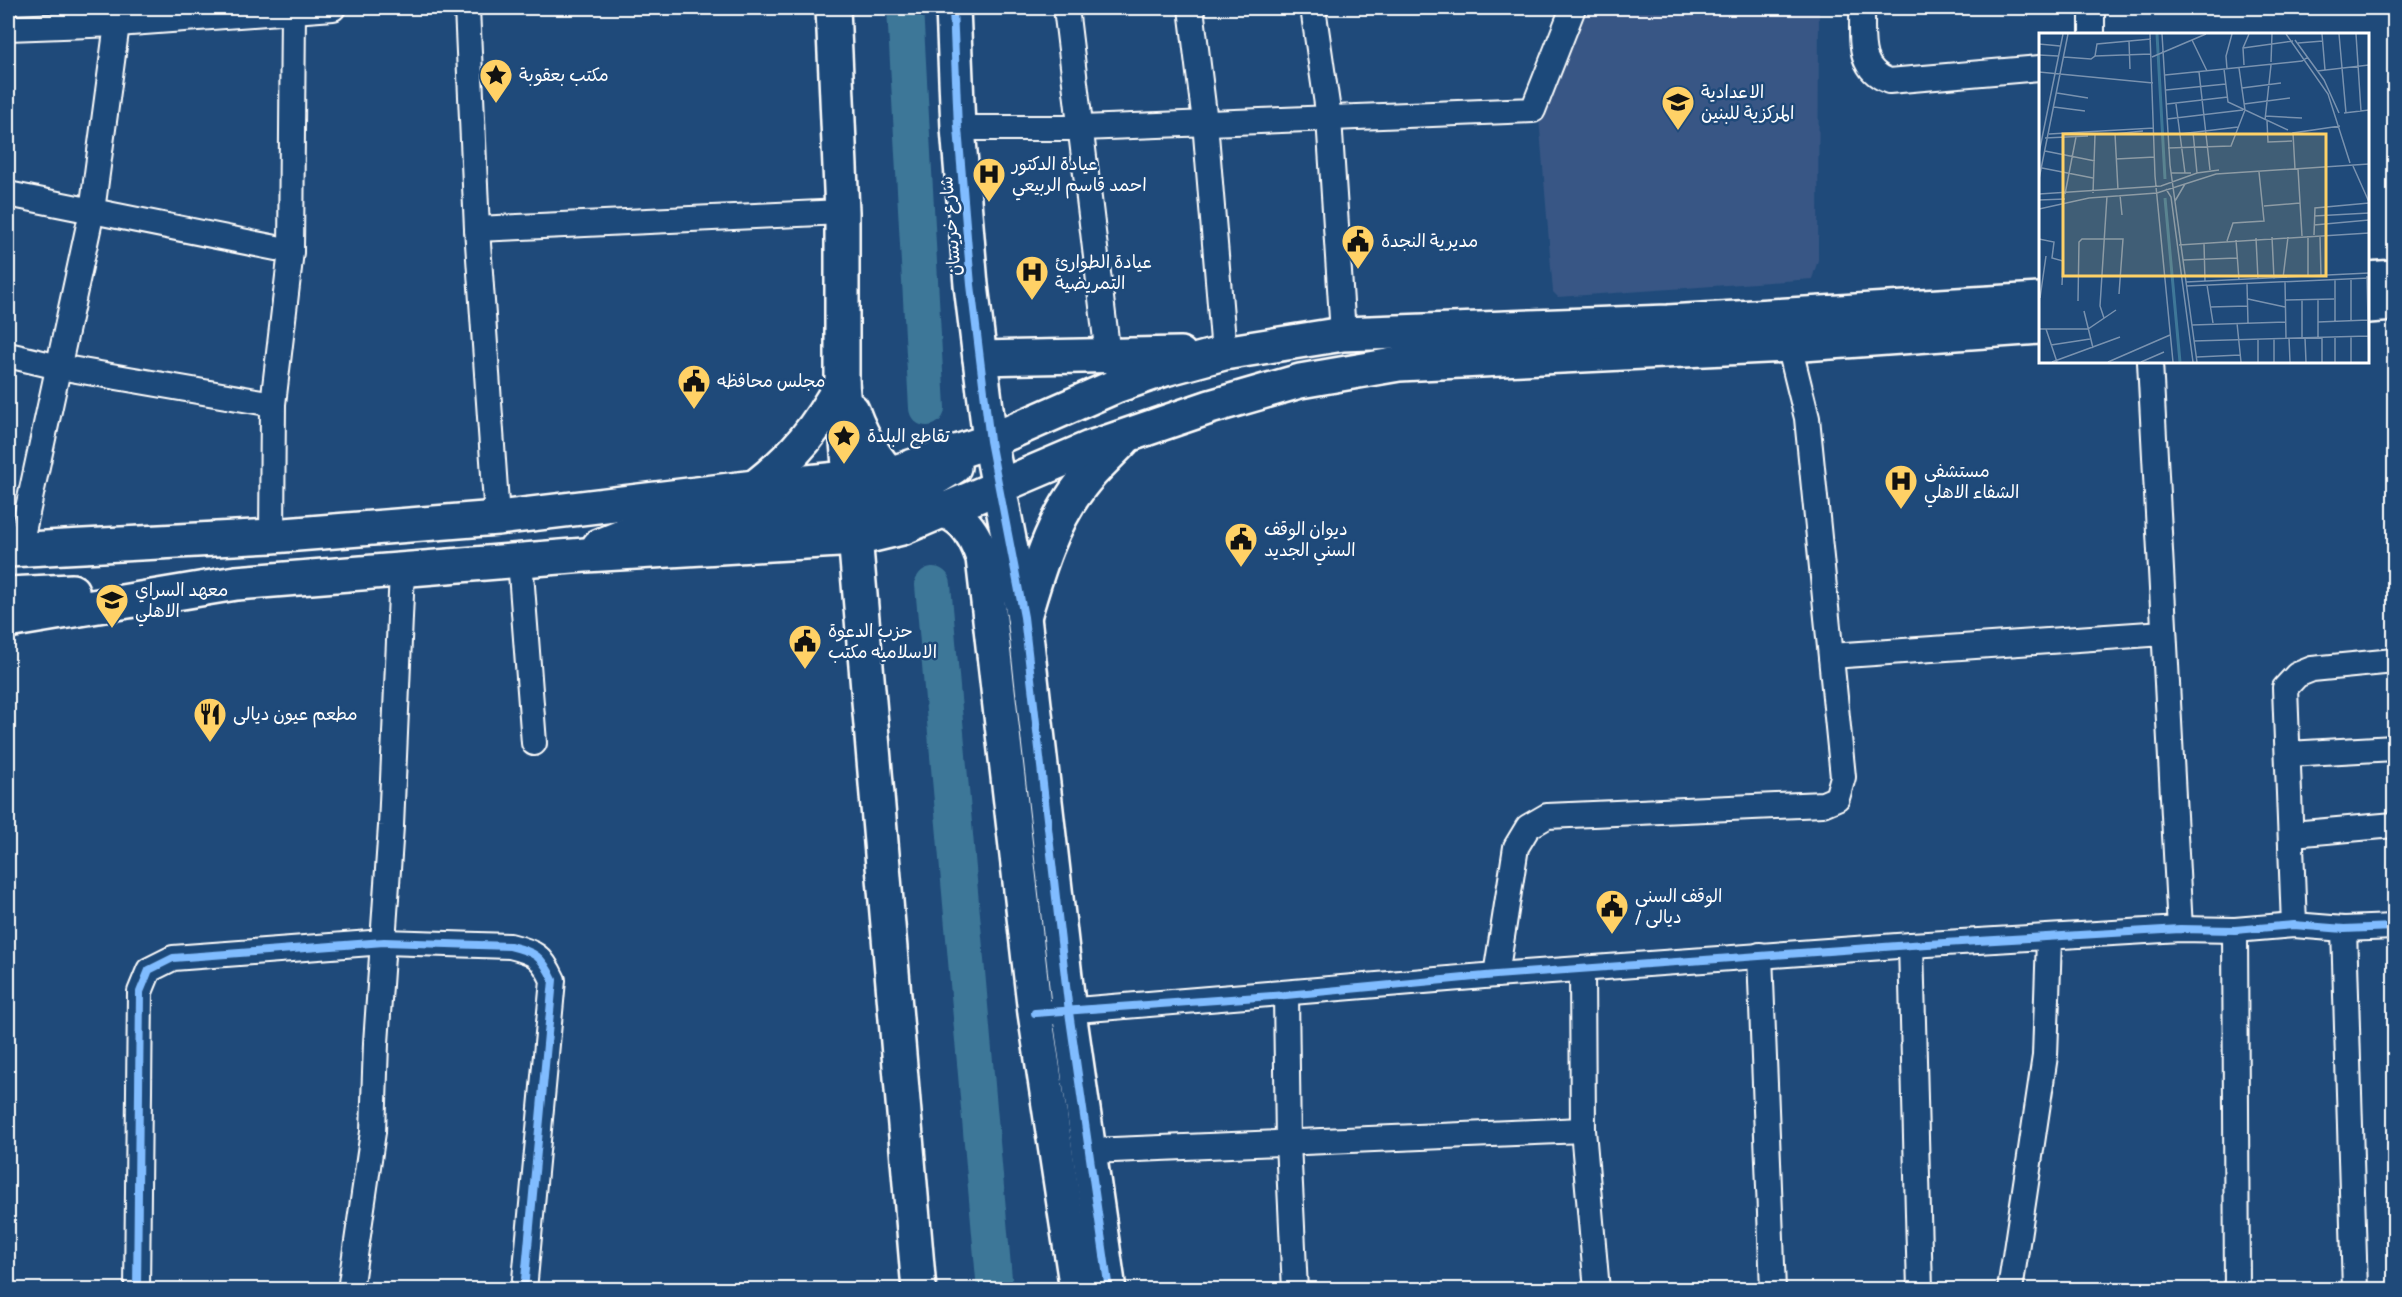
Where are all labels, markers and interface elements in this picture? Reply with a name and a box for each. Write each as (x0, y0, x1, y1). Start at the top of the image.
inset map (2039, 33, 2369, 363)
place icon: مكتب بعقوبة (478, 57, 514, 104)
place label: مكتب بعقوبة (519, 64, 609, 87)
place label: الاعدادية المركزية للبنين (1701, 81, 1794, 125)
school or university icon: الاعدادية المركزية للبنين (1660, 84, 1696, 131)
place label: عيادة الدكتور احمد قاسم الربيعي (1010, 153, 1147, 201)
hospital icon: عيادة الدكتور احمد قاسم الربيعي (971, 156, 1007, 203)
street label: شارع خريسان (935, 175, 967, 277)
public building icon: مديرية النجدة (1340, 223, 1376, 270)
place label: مديرية النجدة (1381, 230, 1478, 253)
place label: عيادة الطوارئ التمريضية (1055, 251, 1152, 295)
hospital icon: عيادة الطوارئ التمريضية (1014, 254, 1050, 301)
public building icon: مجلس محافظه (676, 363, 712, 410)
place label: مجلس محافظه (717, 370, 826, 393)
place icon: تقاطع البلدة (826, 418, 862, 465)
place label: تقاطع البلدة (867, 425, 950, 449)
place label: مستشفى الشفاء الاهلي (1924, 460, 2019, 508)
hospital icon: مستشفى الشفاء الاهلي (1883, 463, 1919, 510)
place label: ديوان الوقف السني الجديد (1264, 518, 1356, 566)
public building icon: ديوان الوقف السني الجديد (1223, 521, 1259, 568)
place label: معهد السراي الاهلي (135, 579, 228, 627)
school or university icon: معهد السراي الاهلي (94, 582, 130, 629)
place label: حزب الدعوة الاسلاميه مكتب (828, 620, 937, 664)
public building icon: حزب الدعوة الاسلاميه مكتب (787, 623, 823, 670)
restaurant icon: مطعم عيون ديالى (192, 696, 228, 743)
place label: مطعم عيون ديالى (233, 703, 358, 728)
place label: الوقف السني / ديالى (1635, 885, 1723, 929)
public building icon: الوقف السني / ديالى (1594, 888, 1630, 935)

